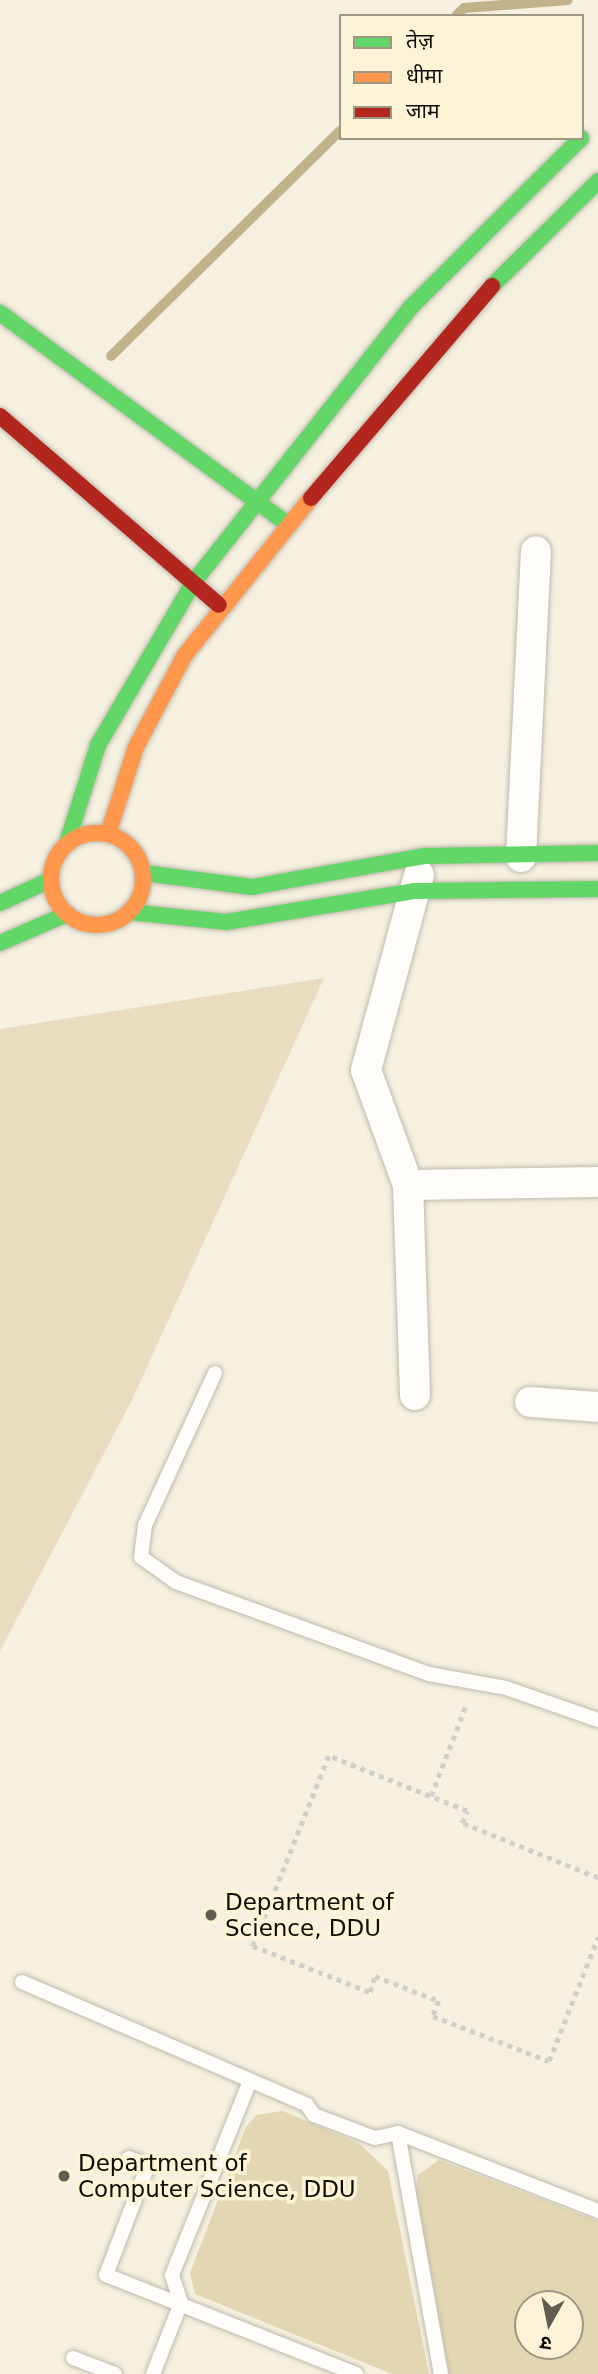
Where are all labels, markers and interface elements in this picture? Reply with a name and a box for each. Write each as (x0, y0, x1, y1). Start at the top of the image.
legend (339, 14, 584, 140)
text: तेज़ (406, 29, 434, 53)
text: धीमा (406, 64, 442, 88)
text: जाम (406, 99, 440, 123)
place label: Department of Science, DDU (225, 1888, 394, 1942)
marker: Department of Science, DDU (203, 1907, 219, 1923)
place label: Department of Computer Science, DDU (78, 2149, 356, 2203)
marker: Department of Computer Science, DDU (56, 2168, 72, 2184)
north arrow (514, 2290, 584, 2360)
text: उ (539, 2332, 553, 2356)

